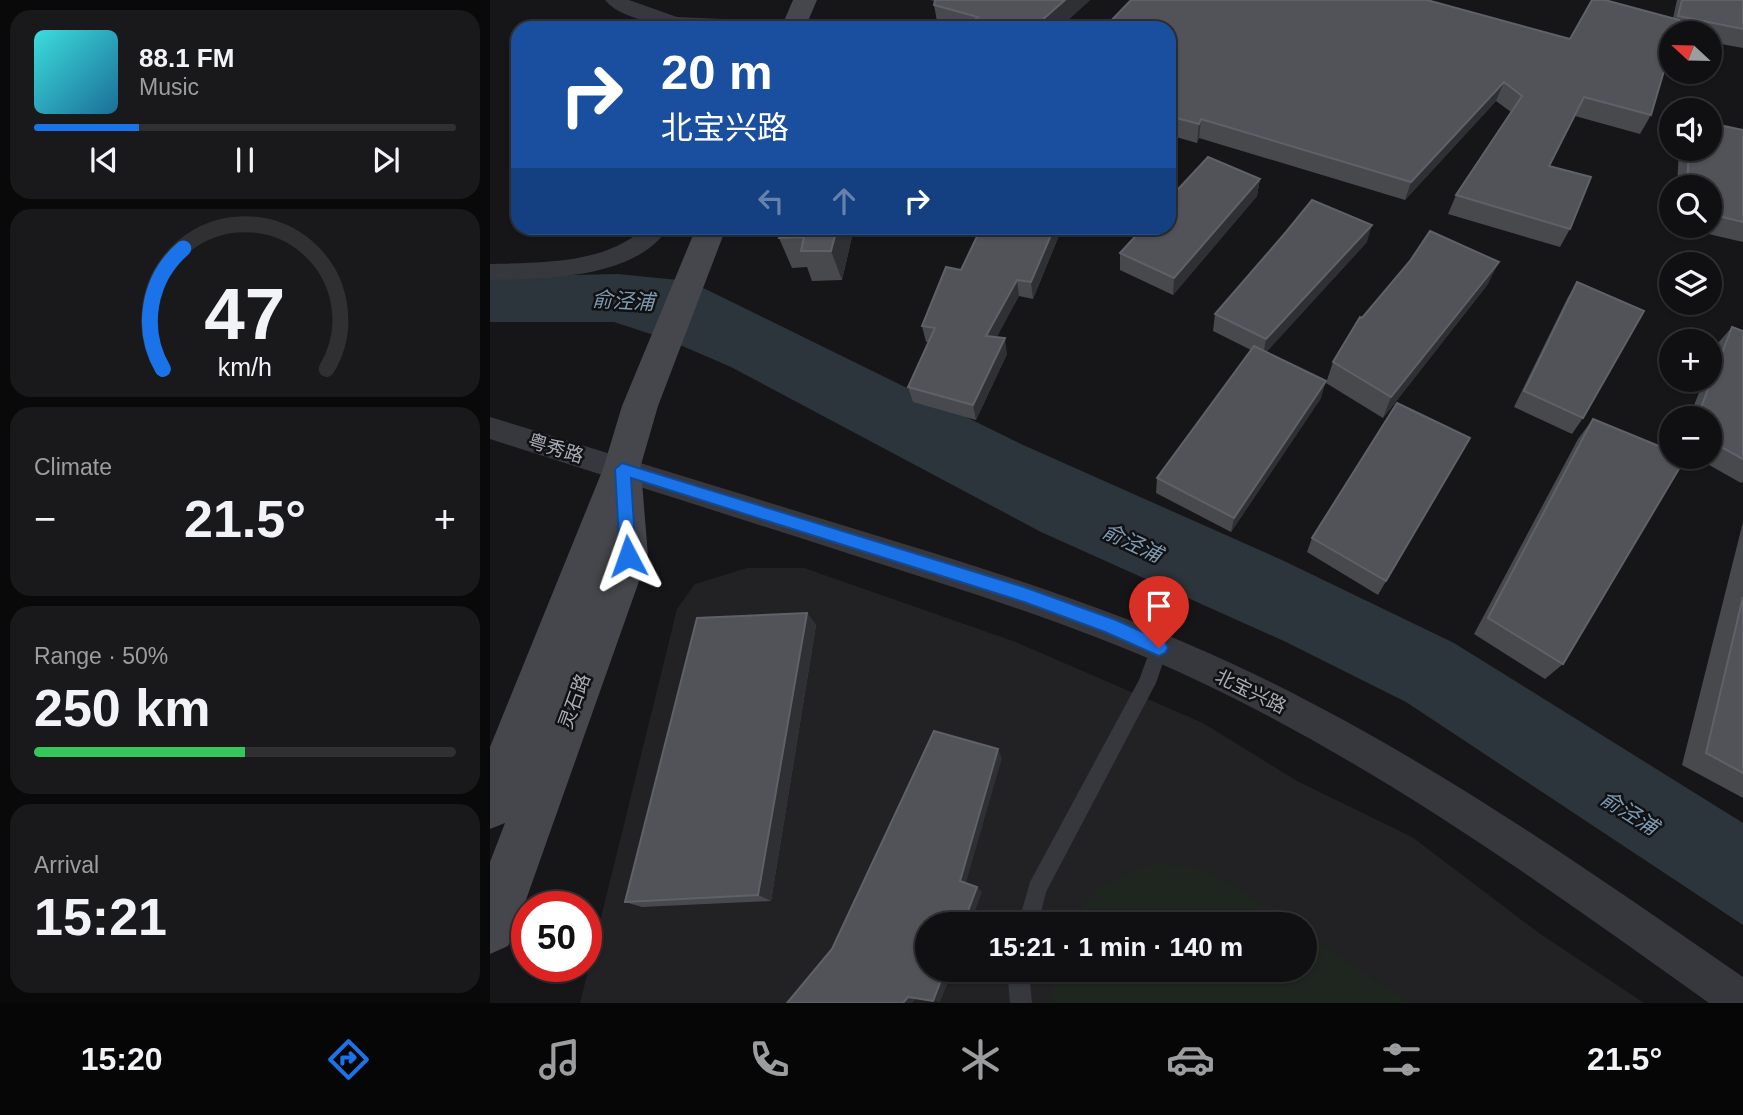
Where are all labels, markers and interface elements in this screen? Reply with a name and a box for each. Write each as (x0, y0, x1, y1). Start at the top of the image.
north arrow (1659, 21, 1722, 84)
map controls (1659, 21, 1722, 469)
text: 88.1 FM (139, 43, 234, 73)
text: 20 m (661, 45, 773, 99)
icon: right (546, 49, 637, 140)
text: Music (139, 74, 199, 100)
button: sound (1659, 98, 1722, 161)
text: 北宝兴路 (661, 110, 789, 146)
icon: previous (85, 141, 123, 179)
icon: pause (226, 141, 264, 179)
icon: next (367, 141, 405, 179)
button: search (1659, 175, 1722, 238)
icon: left (752, 182, 790, 220)
icon: ahead (825, 182, 863, 220)
icon: right (898, 182, 936, 220)
button: layers (1659, 252, 1722, 315)
text: 47 (205, 273, 285, 354)
water label: 俞泾浦 (591, 287, 658, 314)
button: + (1659, 329, 1722, 392)
text: km/h (218, 353, 272, 381)
button: − (1659, 406, 1722, 469)
street label: 粤秀路 (526, 430, 586, 467)
text: Climate (34, 454, 112, 480)
text: 21.5° (184, 490, 306, 548)
text: − (34, 498, 56, 540)
text: + (434, 498, 456, 540)
position arrow (591, 519, 665, 593)
water label: 俞泾浦 (1099, 519, 1168, 568)
pin (1129, 576, 1189, 648)
icon: arrive (1140, 587, 1178, 625)
text: Range · 50% (34, 643, 168, 669)
street label: 北宝兴路 (1212, 665, 1290, 718)
street label: 灵石路 (555, 671, 594, 732)
text: 250 km (34, 679, 210, 737)
water label: 俞泾浦 (1596, 786, 1665, 841)
text: Arrival (34, 852, 99, 878)
text: 15:21 (34, 888, 167, 946)
speed limit sign: 50 (511, 891, 602, 982)
text: 15:21 · 1 min · 140 m (989, 932, 1243, 962)
icon: directions (324, 1035, 373, 1084)
icon: music (535, 1035, 584, 1084)
icon: phone (745, 1035, 794, 1084)
icon: climate (956, 1035, 1005, 1084)
icon: car (1166, 1035, 1215, 1084)
icon: filters (1377, 1035, 1426, 1084)
text: 15:20 (81, 1041, 163, 1077)
text: 21.5° (1587, 1041, 1662, 1077)

